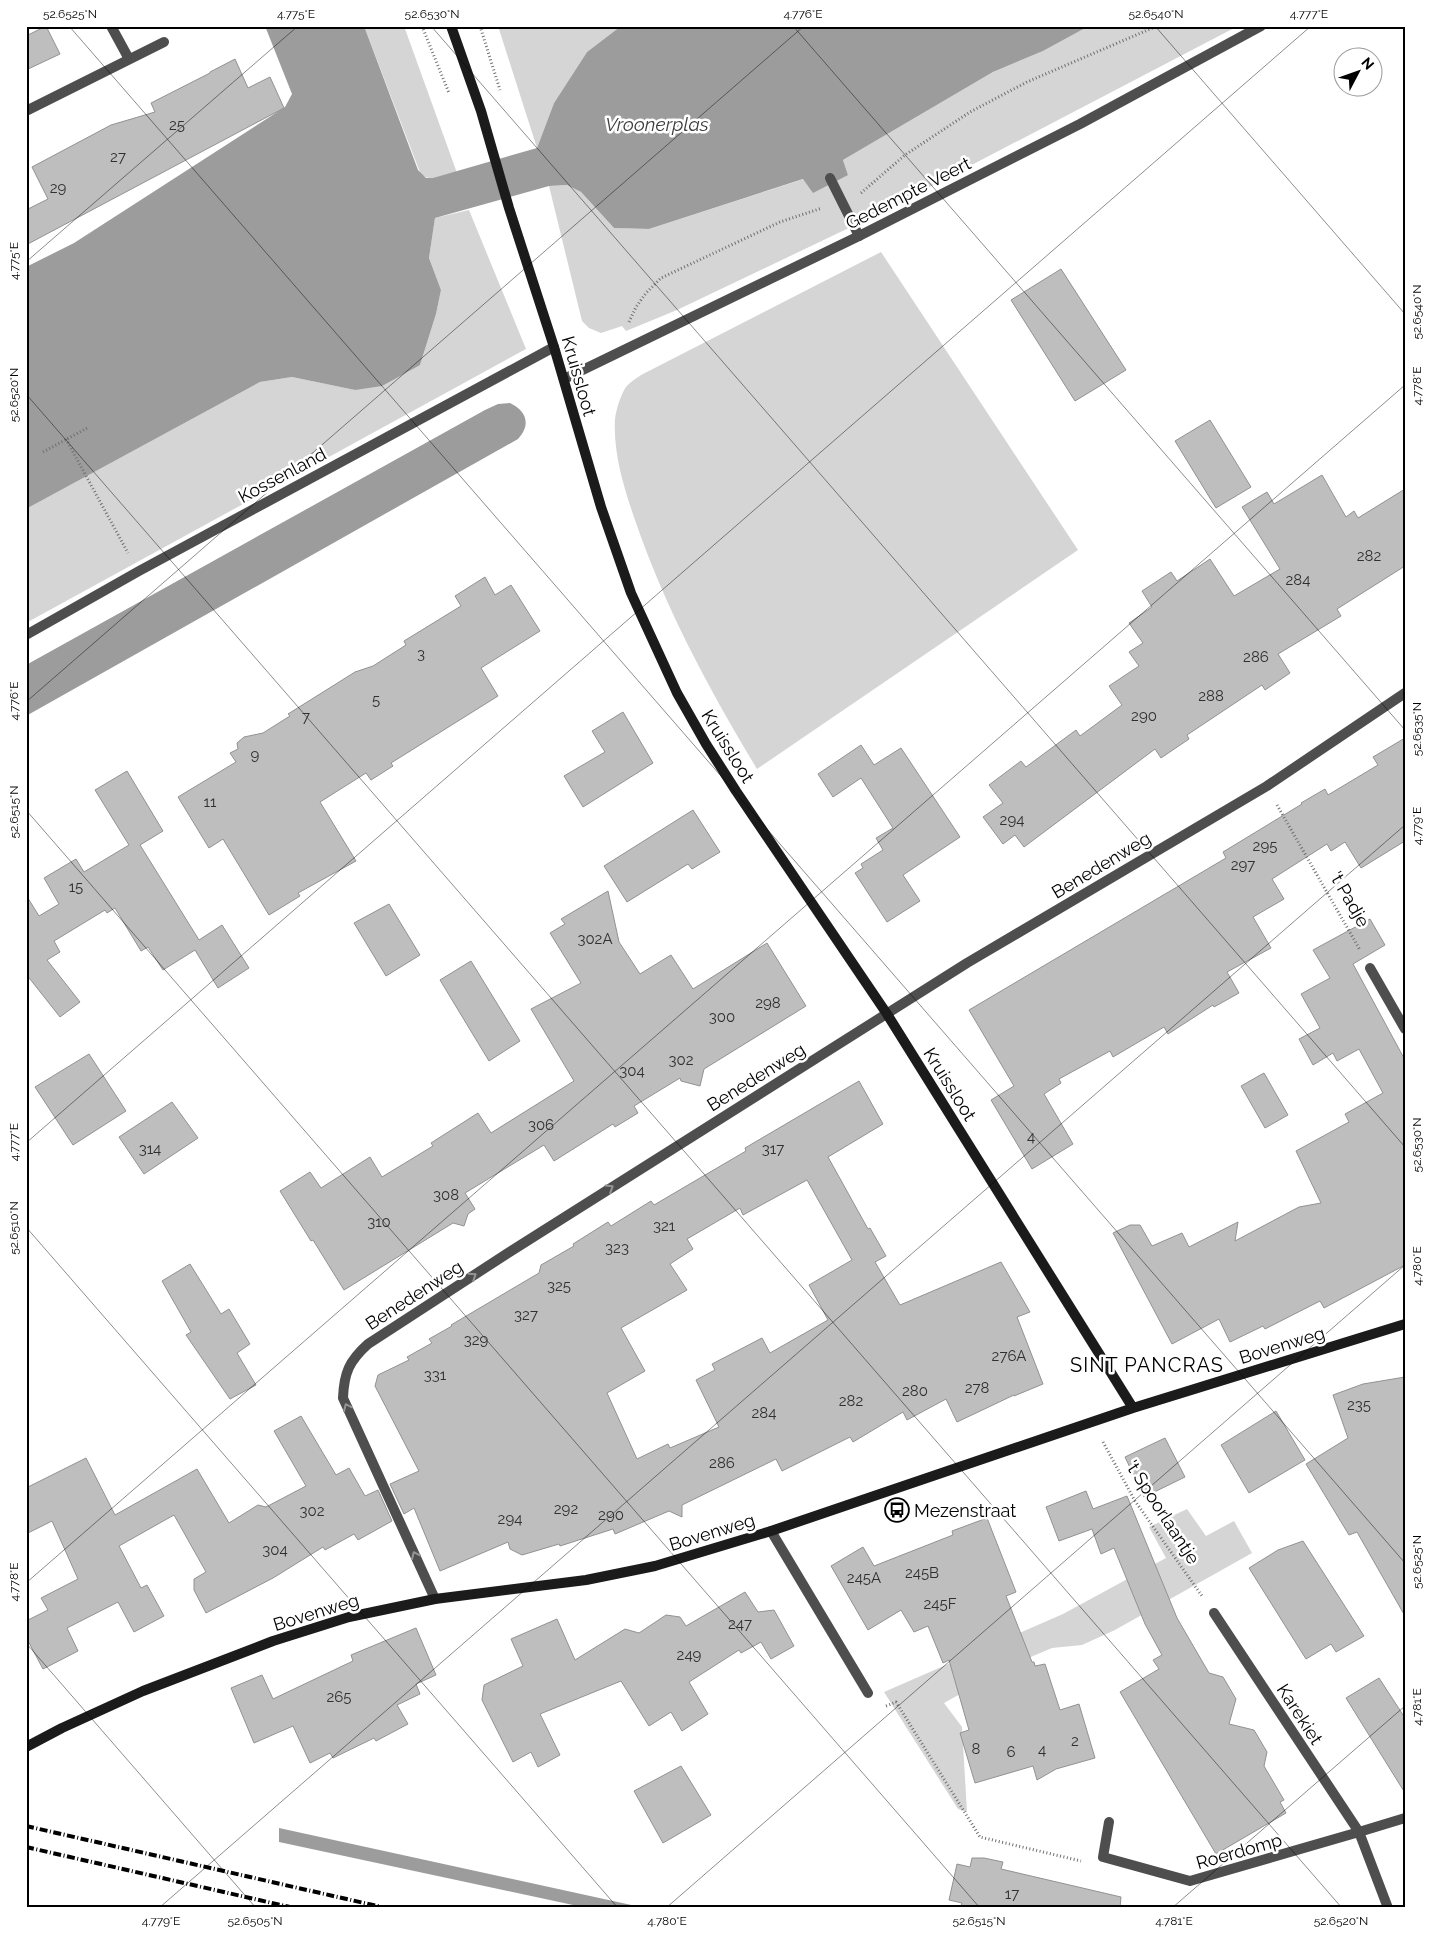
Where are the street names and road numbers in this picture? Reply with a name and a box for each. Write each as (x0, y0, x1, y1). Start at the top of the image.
street label: Gedempte Veert (842, 152, 974, 234)
street label: Kruissloot (558, 334, 600, 418)
street label: Kossenland (234, 443, 330, 507)
street label: Kruissloot (697, 706, 759, 786)
street label: Benedenweg (1048, 827, 1154, 903)
street label: 't Padje (1326, 867, 1375, 931)
street label: Benedenweg (703, 1039, 809, 1115)
street label: Kruissloot (919, 1044, 981, 1124)
street label: Benedenweg (361, 1256, 467, 1334)
street label: Bovenweg (1237, 1322, 1327, 1368)
street label: 't Spoorlaantje (1122, 1456, 1205, 1568)
street label: Bovenweg (667, 1509, 757, 1555)
street label: Bovenweg (271, 1589, 361, 1635)
street label: Karekiet (1273, 1680, 1327, 1748)
street label: Roerdomp (1194, 1829, 1284, 1873)

